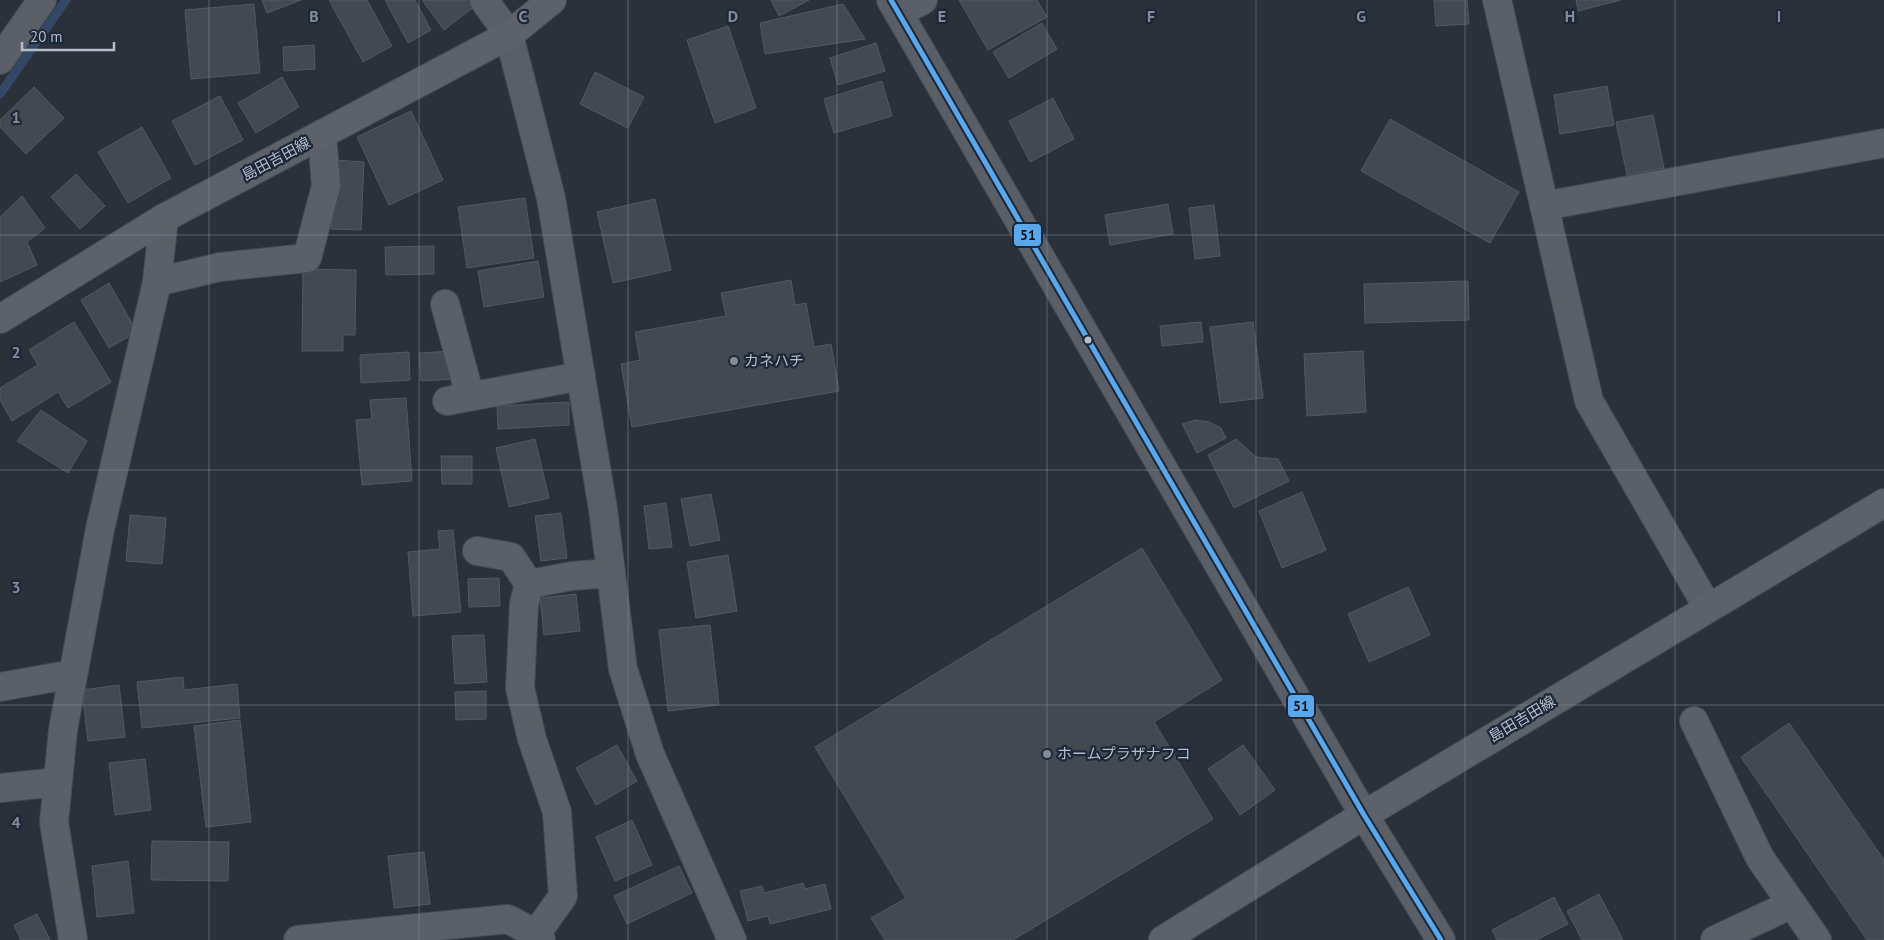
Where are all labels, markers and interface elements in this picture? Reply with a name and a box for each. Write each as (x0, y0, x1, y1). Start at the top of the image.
text: B (309, 6, 319, 26)
text: C (519, 6, 528, 26)
text: D (728, 6, 738, 26)
text: E (938, 6, 946, 26)
text: F (1147, 6, 1155, 26)
text: G (1356, 6, 1366, 26)
text: H (1565, 6, 1575, 26)
text: I (1777, 6, 1781, 26)
scale bar (22, 20, 115, 52)
text: 20 m (30, 27, 63, 46)
text: 1 (11, 107, 21, 127)
street label: 島田吉田線 (238, 133, 313, 185)
line badge: 51 (1013, 223, 1042, 247)
text: 51 (1020, 226, 1036, 244)
unlabelled marker (1083, 335, 1093, 345)
text: 2 (11, 342, 21, 362)
place label: カネハチ (744, 351, 804, 370)
marker: カネハチ (728, 355, 740, 367)
text: 3 (11, 577, 21, 597)
street label: 島田吉田線 (1485, 691, 1559, 746)
line badge: 51 (1287, 694, 1315, 718)
text: 51 (1293, 697, 1309, 715)
place label: ホームプラザナフコ (1057, 744, 1191, 763)
marker: ホームプラザナフコ (1041, 748, 1053, 760)
text: 4 (11, 812, 21, 832)

